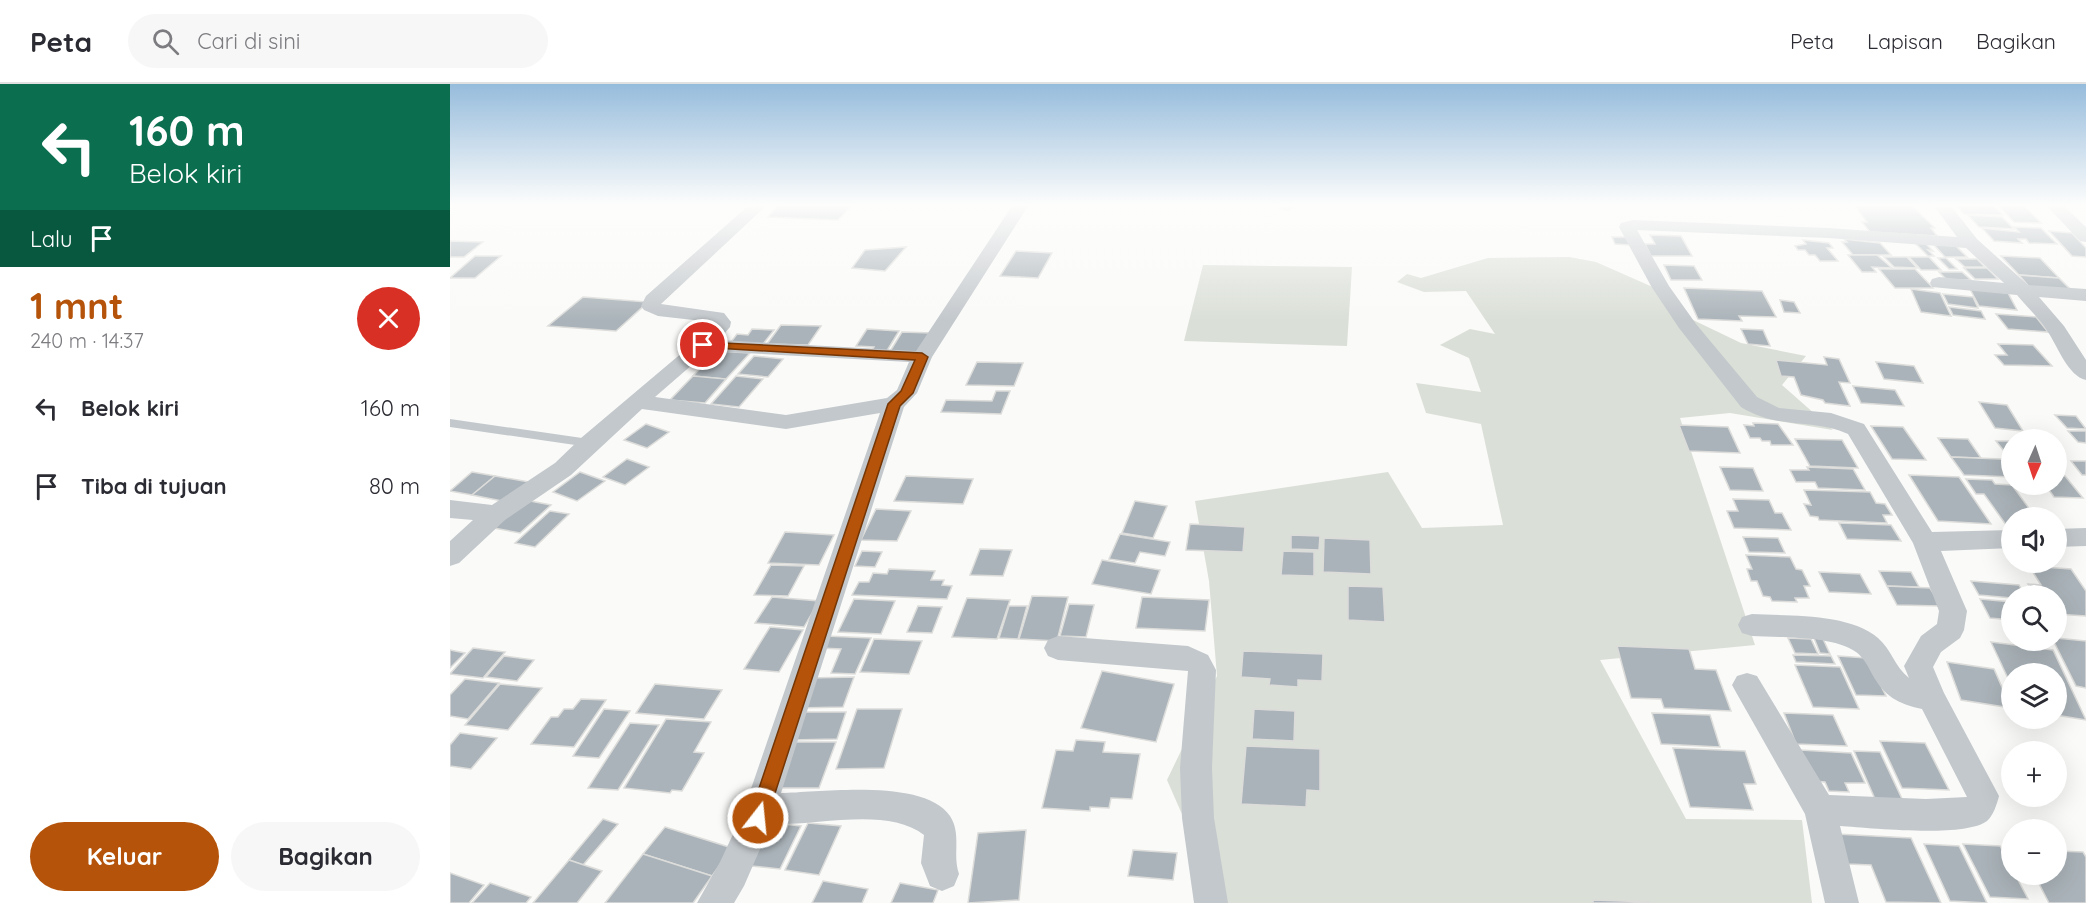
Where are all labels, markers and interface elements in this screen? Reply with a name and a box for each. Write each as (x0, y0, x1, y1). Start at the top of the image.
search box (128, 14, 548, 68)
text: Peta (30, 24, 92, 59)
icon: search (149, 25, 182, 58)
text: Cari di sini (197, 27, 301, 55)
text: Peta (1790, 28, 1834, 54)
text: Lapisan (1867, 28, 1943, 54)
text: Bagikan (1976, 28, 2056, 54)
text: 160 m (129, 104, 245, 157)
icon: left (30, 108, 108, 186)
text: Belok kiri (129, 156, 242, 190)
icon: arrive (85, 222, 118, 255)
text: Lalu (30, 225, 73, 253)
text: 1 mnt (30, 283, 123, 328)
button: close (357, 287, 420, 350)
pin (677, 319, 728, 370)
text: 240 m · 14:37 (30, 328, 144, 353)
icon: arrive (686, 328, 719, 361)
icon: left (30, 392, 63, 425)
text: Belok kiri (81, 394, 179, 422)
text: 160 m (361, 394, 420, 422)
north arrow (2001, 429, 2067, 495)
map controls (2001, 429, 2067, 885)
icon: arrive (30, 470, 63, 503)
text: Tiba di tujuan (81, 472, 227, 500)
text: 80 m (369, 472, 420, 500)
button: sound (2001, 507, 2067, 573)
button: search (2001, 585, 2067, 651)
button: layers (2001, 663, 2067, 729)
button: + (2001, 741, 2067, 807)
position arrow (726, 786, 790, 850)
button: − (2001, 819, 2067, 885)
button: Keluar (30, 822, 219, 891)
button: Bagikan (231, 822, 420, 891)

